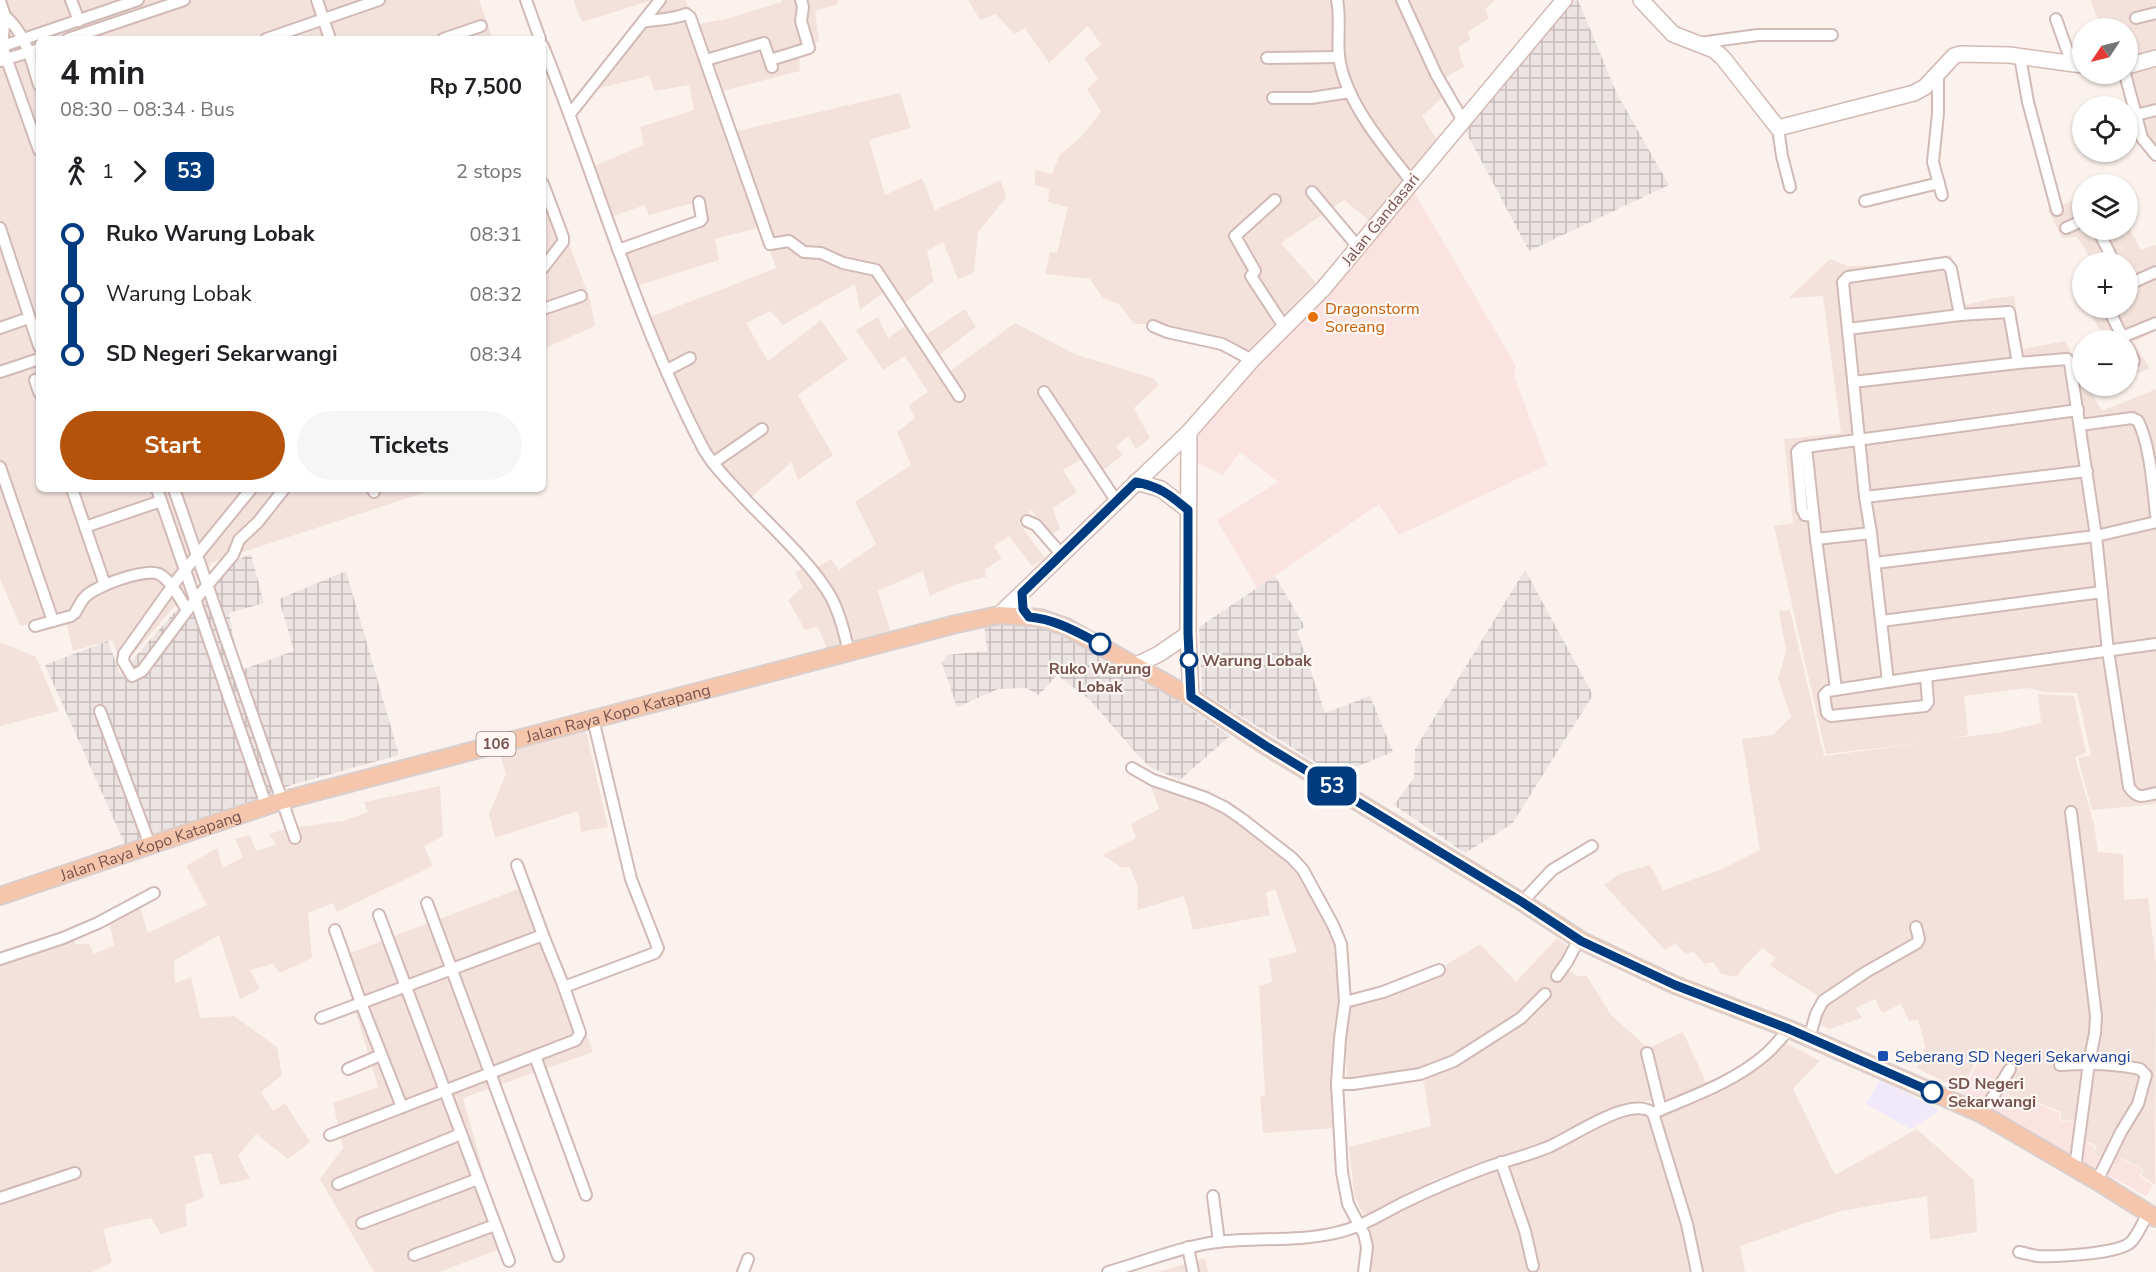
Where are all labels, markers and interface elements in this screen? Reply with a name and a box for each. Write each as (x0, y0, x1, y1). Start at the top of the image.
north arrow (2072, 18, 2138, 84)
map controls (2072, 18, 2138, 396)
text: 4 min (60, 51, 145, 96)
text: Rp 7,500 (430, 72, 522, 102)
text: 08:30 – 08:34 · Bus (60, 96, 235, 123)
button: locate (2072, 96, 2138, 162)
icon: walk (60, 155, 93, 188)
icon: forward (123, 155, 156, 188)
text: 53 (177, 157, 202, 185)
text: 1 (102, 158, 114, 185)
text: 2 stops (456, 158, 522, 185)
street label: Jalan Gandasari (1336, 169, 1425, 271)
button: layers (2072, 174, 2138, 240)
text: Ruko Warung Lobak (106, 219, 315, 249)
text: 08:31 (469, 221, 522, 248)
button: + (2072, 252, 2138, 318)
text: Warung Lobak (106, 279, 251, 309)
text: 08:32 (469, 281, 522, 308)
place label: Dragonstorm Soreang (1325, 298, 1420, 338)
marker: Dragonstorm Soreang (1306, 310, 1320, 324)
button: − (2072, 330, 2138, 396)
text: SD Negeri Sekarwangi (106, 339, 338, 369)
text: 08:34 (469, 341, 522, 368)
button: Start (60, 411, 285, 480)
button: Tickets (297, 411, 522, 480)
marker: Ruko Warung Lobak (1089, 633, 1111, 655)
place label: Warung Lobak (1202, 650, 1312, 672)
marker: Warung Lobak (1180, 651, 1198, 669)
place label: Ruko Warung Lobak (1049, 658, 1151, 698)
street label: Jalan Raya Kopo Katapang (523, 679, 713, 749)
road number: 106 (476, 732, 516, 756)
line badge: 53 (1305, 766, 1359, 806)
text: 53 (1319, 772, 1345, 800)
street label: Jalan Raya Kopo Katapang (57, 805, 244, 887)
place label: Seberang SD Negeri Sekarwangi (1895, 1046, 2130, 1068)
marker: Seberang SD Negeri Sekarwangi (1876, 1049, 1890, 1063)
place label: SD Negeri Sekarwangi (1948, 1073, 2036, 1113)
marker: SD Negeri Sekarwangi (1921, 1081, 1943, 1103)

